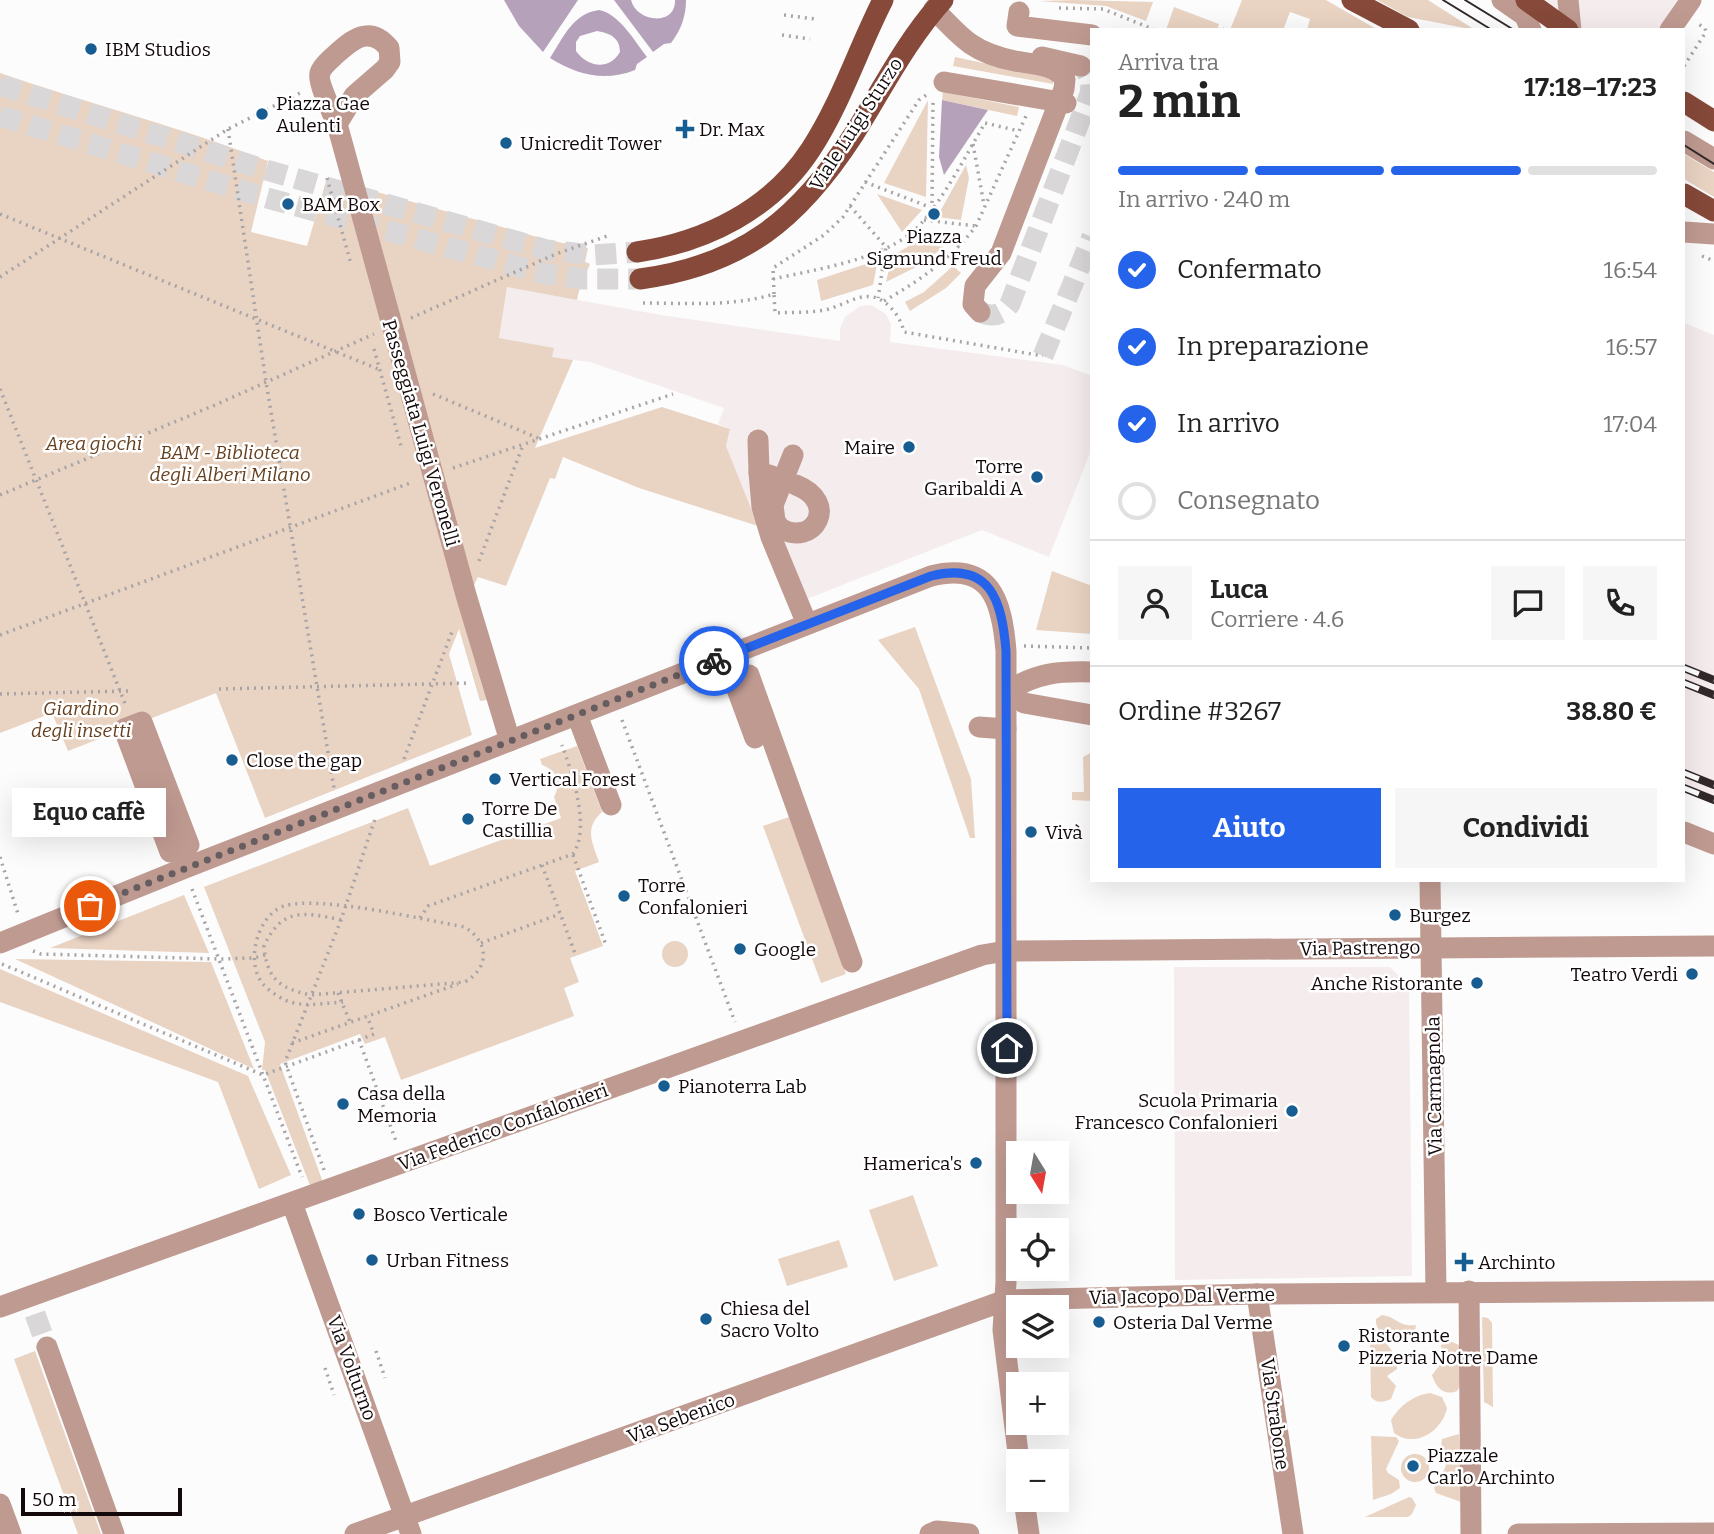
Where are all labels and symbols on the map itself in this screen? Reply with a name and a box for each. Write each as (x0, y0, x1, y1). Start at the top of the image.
place label: IBM Studios (105, 38, 211, 61)
marker: IBM Studios (83, 41, 99, 57)
street label: Viale Luigi Sturzo (805, 53, 907, 195)
place label: Piazza Gae Aulenti (276, 92, 370, 137)
marker: Piazza Gae Aulenti (254, 106, 270, 122)
place label: Dr. Max (699, 118, 765, 141)
marker: Dr. Max (677, 121, 693, 137)
place label: Unicredit Tower (520, 132, 662, 155)
marker: Unicredit Tower (498, 135, 514, 151)
place label: BAM Box (302, 193, 380, 216)
marker: BAM Box (280, 196, 296, 212)
marker: Piazza Sigmund Freud (926, 206, 942, 222)
place label: Piazza Sigmund Freud (866, 225, 1002, 270)
street label: Passeggiata Luigi Veronelli (378, 317, 465, 549)
park label: Area giochi (45, 432, 142, 455)
place label: Maire (844, 436, 895, 459)
marker: Maire (901, 439, 917, 455)
park label: BAM - Biblioteca degli Alberi Milano (149, 441, 311, 486)
place label: Torre Garibaldi A (924, 455, 1024, 500)
marker: Torre Garibaldi A (1029, 469, 1045, 485)
courier (679, 626, 749, 696)
park label: Giardino degli insetti (31, 697, 131, 742)
place label: Close the gap (246, 749, 362, 772)
marker: Close the gap (224, 752, 240, 768)
place label: Vertical Forest (509, 768, 636, 791)
marker: Vertical Forest (487, 771, 503, 787)
callout: Equo caffè (13, 787, 167, 836)
place label: Torre De Castillia (482, 797, 557, 842)
marker: Torre De Castillia (460, 811, 476, 827)
place label: Vivà (1045, 821, 1083, 844)
marker: Vivà (1023, 824, 1039, 840)
place label: Torre Confalonieri (638, 874, 748, 919)
pin (60, 876, 120, 936)
marker: Torre Confalonieri (616, 888, 632, 904)
place label: Burgez (1409, 904, 1471, 927)
marker: Burgez (1387, 907, 1403, 923)
street label: Via Pastrengo (1299, 935, 1421, 961)
place label: Google (754, 938, 816, 961)
marker: Google (732, 941, 748, 957)
place label: Teatro Verdi (1570, 963, 1678, 986)
marker: Teatro Verdi (1684, 966, 1700, 982)
place label: Anche Ristorante (1311, 972, 1463, 995)
marker: Anche Ristorante (1469, 975, 1485, 991)
street label: Via Carmagnola (1421, 1015, 1447, 1156)
pin (977, 1018, 1037, 1078)
place label: Pianoterra Lab (678, 1075, 807, 1098)
street label: Via Federico Confalonieri (395, 1078, 611, 1176)
marker: Pianoterra Lab (656, 1078, 672, 1094)
place label: Casa della Memoria (357, 1082, 446, 1127)
place label: Scuola Primaria Francesco Confalonieri (1075, 1089, 1279, 1134)
marker: Casa della Memoria (335, 1096, 351, 1112)
marker: Scuola Primaria Francesco Confalonieri (1284, 1103, 1300, 1119)
north arrow (1006, 1141, 1069, 1204)
place label: Hamerica's (863, 1152, 962, 1175)
marker: Hamerica's (968, 1155, 984, 1171)
place label: Bosco Verticale (373, 1203, 508, 1226)
marker: Bosco Verticale (351, 1206, 367, 1222)
place label: Urban Fitness (386, 1249, 509, 1272)
place label: Archinto (1478, 1251, 1556, 1274)
marker: Urban Fitness (364, 1252, 380, 1268)
marker: Archinto (1456, 1254, 1472, 1270)
street label: Via Jacopo Dal Verme (1089, 1283, 1275, 1309)
place label: Chiesa del Sacro Volto (720, 1297, 819, 1342)
marker: Chiesa del Sacro Volto (698, 1311, 714, 1327)
place label: Osteria Dal Verme (1113, 1311, 1273, 1334)
street label: Via Volturno (322, 1312, 382, 1424)
marker: Osteria Dal Verme (1091, 1314, 1107, 1330)
place label: Ristorante Pizzeria Notre Dame (1358, 1324, 1538, 1369)
marker: Ristorante Pizzeria Notre Dame (1336, 1338, 1352, 1354)
street label: Via Strabone (1256, 1357, 1294, 1471)
street label: Via Sebenico (624, 1388, 738, 1448)
place label: Piazzale Carlo Archinto (1427, 1444, 1555, 1489)
marker: Piazzale Carlo Archinto (1405, 1458, 1421, 1474)
scale bar (21, 1485, 182, 1517)

